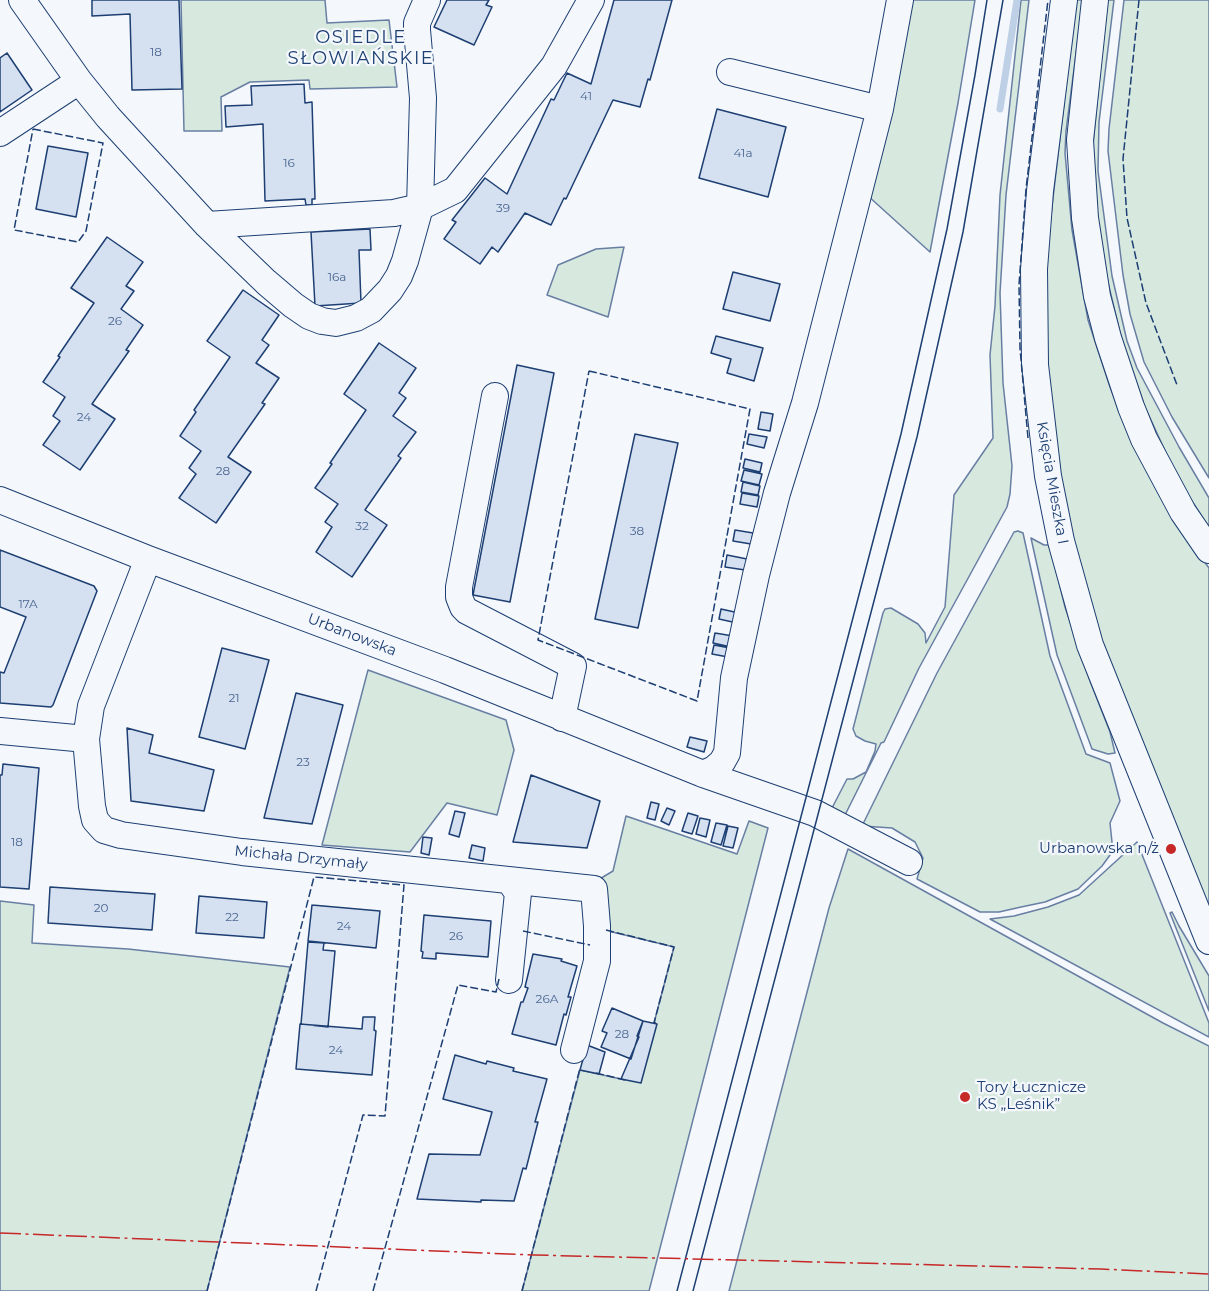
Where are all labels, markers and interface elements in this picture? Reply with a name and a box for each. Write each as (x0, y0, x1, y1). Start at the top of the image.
district label: OSIEDLE SŁOWIAŃSKIE (288, 27, 434, 70)
house number: 18 (150, 45, 162, 59)
house number: 41 (580, 89, 592, 103)
house number: 41a (733, 146, 753, 160)
house number: 16 (283, 156, 295, 170)
house number: 39 (496, 201, 510, 215)
house number: 16a (328, 270, 346, 284)
house number: 26 (108, 314, 122, 328)
house number: 24 (77, 410, 91, 424)
street label: Księcia Mieszka I (1032, 420, 1072, 546)
house number: 28 (216, 464, 230, 478)
house number: 32 (355, 519, 369, 533)
house number: 38 (630, 524, 644, 538)
house number: 17A (18, 597, 38, 611)
street label: Urbanowska (305, 610, 399, 660)
house number: 21 (228, 691, 240, 705)
house number: 23 (296, 755, 310, 769)
house number: 18 (11, 835, 23, 849)
place label: Urbanowska n/ż (1039, 840, 1159, 858)
street label: Michała Drzymały (234, 842, 368, 874)
marker: Urbanowska n/ż (1164, 842, 1178, 856)
house number: 20 (94, 901, 108, 915)
house number: 22 (225, 910, 239, 924)
house number: 24 (337, 919, 351, 933)
house number: 26 (449, 929, 463, 943)
house number: 26A (536, 992, 558, 1006)
house number: 28 (615, 1027, 629, 1041)
house number: 24 (329, 1043, 343, 1057)
place label: Tory Łucznicze KS „Leśnik” (977, 1079, 1086, 1114)
marker: Tory Łucznicze KS „Leśnik” (958, 1090, 972, 1104)

